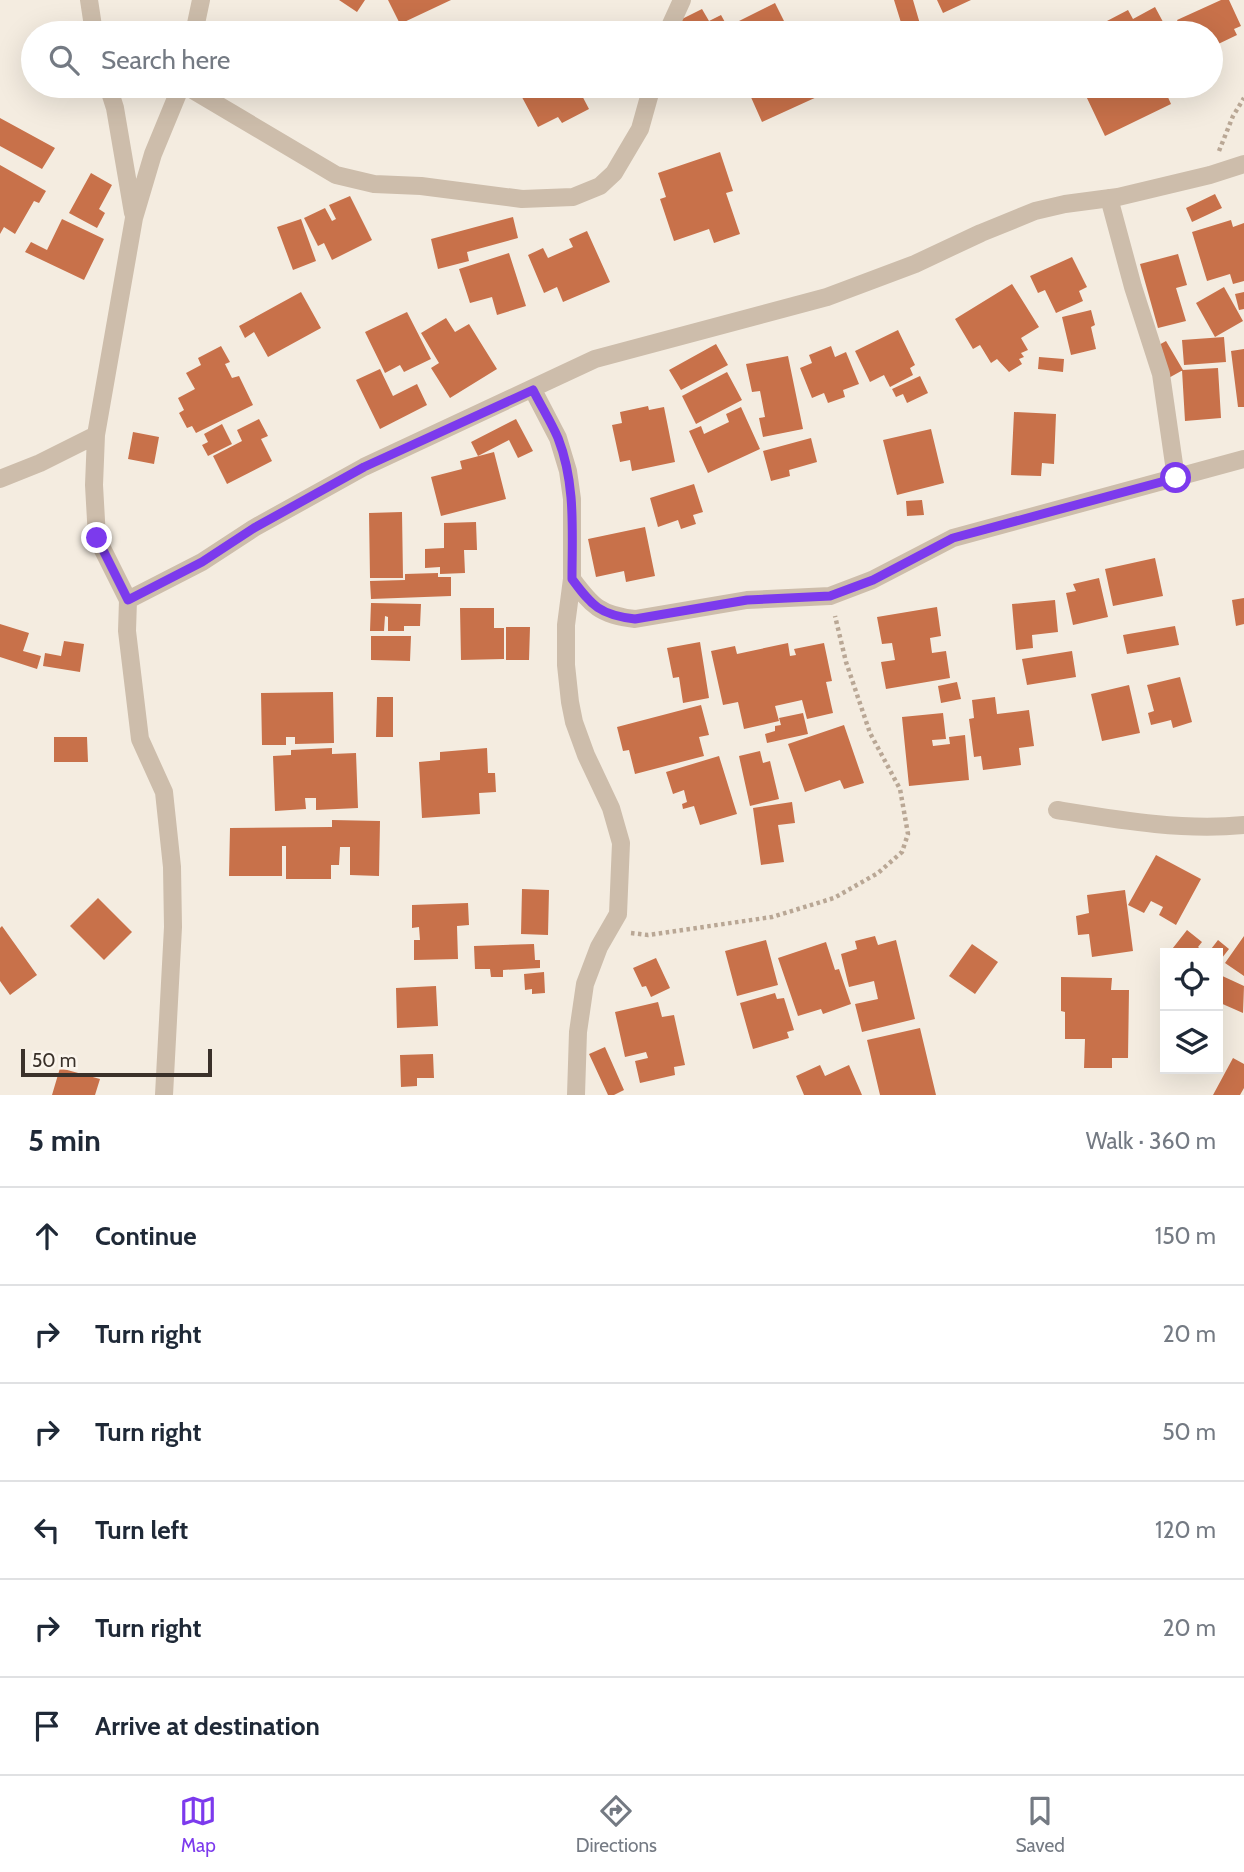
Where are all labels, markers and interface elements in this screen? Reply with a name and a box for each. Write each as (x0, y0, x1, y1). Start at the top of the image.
search box (21, 21, 1223, 98)
icon: search (45, 41, 83, 79)
text: Search here (101, 44, 230, 76)
route start (1160, 462, 1191, 493)
route end (81, 522, 112, 553)
map controls (1160, 948, 1223, 1074)
button: locate (1160, 948, 1223, 1011)
button: layers (1160, 1011, 1223, 1074)
scale bar (21, 1046, 212, 1078)
text: 50 m (32, 1049, 76, 1072)
text: 5 min (28, 1122, 101, 1159)
text: Walk · 360 m (1086, 1127, 1216, 1155)
icon: ahead (28, 1217, 66, 1255)
text: Continue (95, 1220, 197, 1252)
text: 150 m (1155, 1222, 1216, 1250)
icon: right (28, 1315, 66, 1353)
text: Turn right (95, 1318, 201, 1350)
text: 20 m (1163, 1320, 1216, 1348)
icon: right (28, 1413, 66, 1451)
text: Turn right (95, 1416, 201, 1448)
text: 50 m (1162, 1418, 1216, 1446)
icon: left (28, 1511, 66, 1549)
text: Turn left (95, 1514, 188, 1546)
text: 120 m (1155, 1516, 1216, 1544)
icon: right (28, 1609, 66, 1647)
text: Turn right (95, 1612, 201, 1644)
text: 20 m (1163, 1614, 1216, 1642)
icon: arrive (28, 1707, 66, 1745)
text: Arrive at destination (95, 1710, 320, 1742)
tab: Map (179, 1792, 217, 1857)
tab: Directions (576, 1792, 657, 1857)
tab: Saved (1015, 1792, 1065, 1857)

